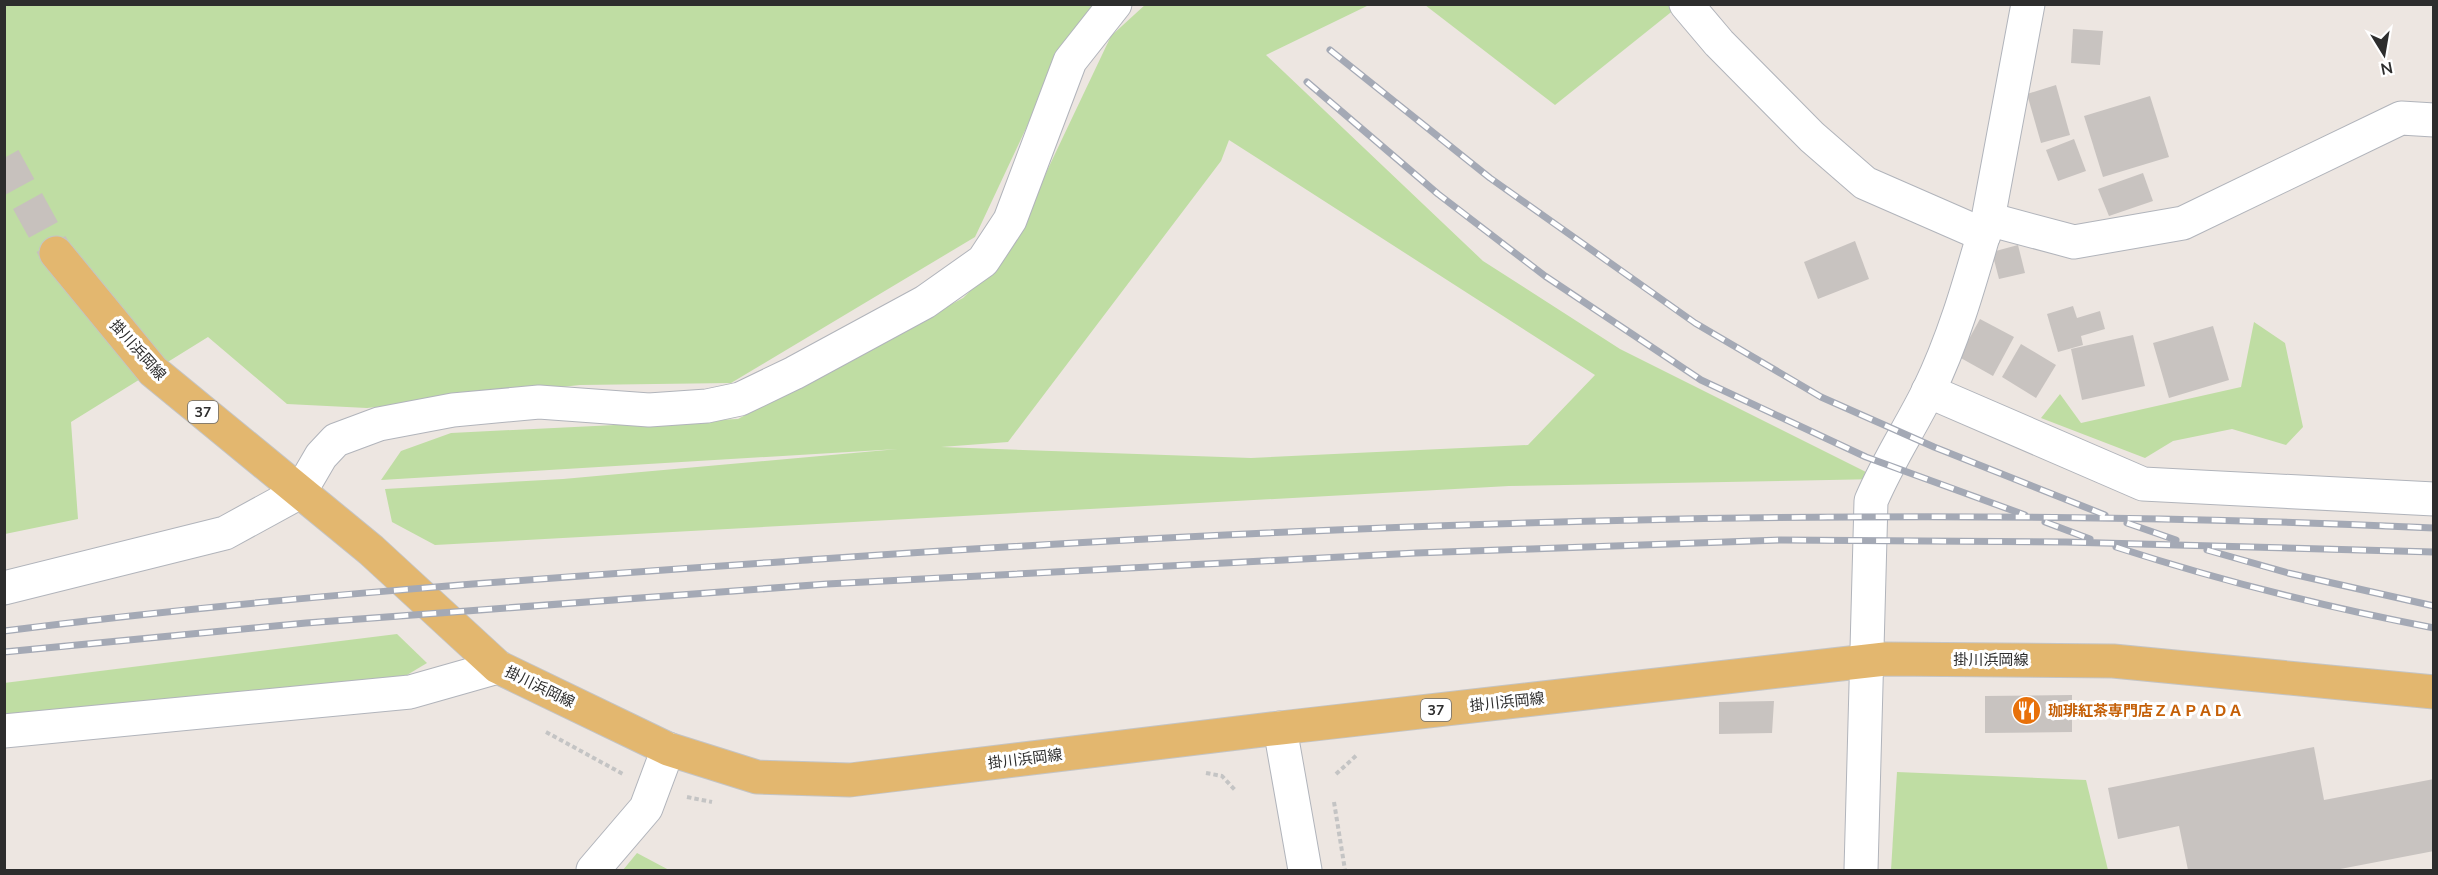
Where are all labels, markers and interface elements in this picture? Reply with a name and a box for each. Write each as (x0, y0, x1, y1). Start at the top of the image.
north arrow (2354, 24, 2414, 84)
text: N (2379, 56, 2395, 80)
street label: 掛川浜岡線 (105, 315, 171, 385)
road number: 37 (188, 401, 218, 423)
street label: 掛川浜岡線 (1953, 650, 2029, 670)
street label: 掛川浜岡線 (502, 662, 578, 712)
street label: 掛川浜岡線 (1469, 688, 1545, 716)
restaurant icon: 珈琲紅茶専門店ＺＡＰＡＤＡ (2011, 695, 2043, 727)
road number: 37 (1421, 699, 1451, 721)
place label: 珈琲紅茶専門店ＺＡＰＡＤＡ (2048, 701, 2243, 721)
street label: 掛川浜岡線 (987, 745, 1063, 773)

